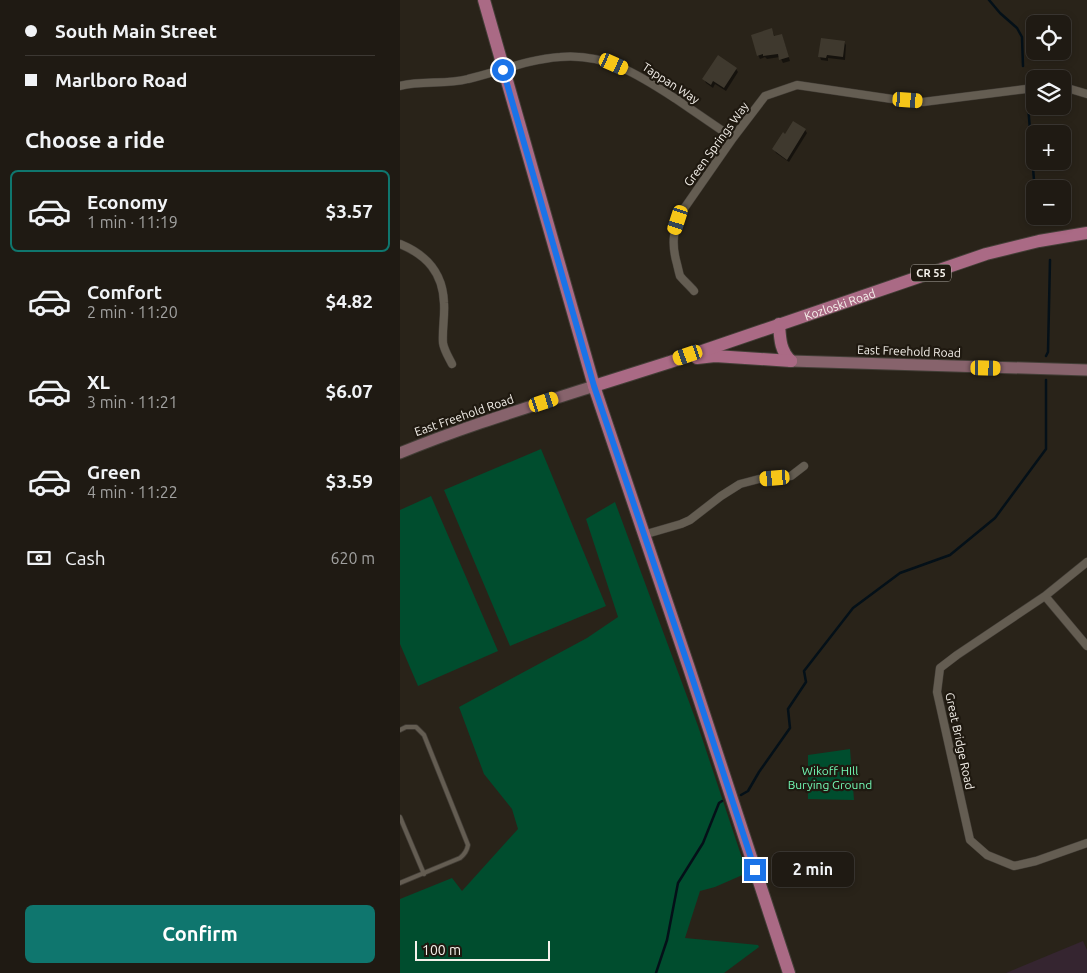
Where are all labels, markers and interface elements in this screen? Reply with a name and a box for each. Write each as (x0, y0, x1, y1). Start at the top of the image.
map controls (1026, 15, 1071, 225)
button: locate (1026, 15, 1071, 60)
text: South Main Street (55, 20, 217, 42)
car (597, 51, 630, 77)
route start (492, 59, 514, 81)
street label: Tappan Way (640, 60, 702, 106)
text: Marlboro Road (55, 69, 187, 91)
button: layers (1026, 70, 1071, 115)
car (892, 91, 923, 109)
street label: Green Springs Way (681, 99, 751, 189)
button: + (1026, 125, 1071, 170)
text: Choose a ride (25, 127, 165, 152)
button: − (1026, 180, 1071, 225)
icon: car (27, 189, 72, 234)
text: Economy (87, 191, 168, 213)
text: $3.57 (325, 200, 373, 222)
car (666, 203, 689, 237)
text: 1 min · 11:19 (87, 213, 178, 231)
road number: CR 55 (911, 264, 951, 282)
icon: car (27, 279, 72, 324)
text: Comfort (87, 281, 162, 303)
street label: Kozloski Road (802, 286, 877, 322)
text: $4.82 (325, 290, 373, 312)
text: 2 min · 11:20 (87, 303, 178, 321)
car (671, 343, 704, 367)
street label: East Freehold Road (857, 343, 961, 359)
car (970, 360, 1001, 376)
icon: car (27, 369, 72, 414)
text: XL (87, 371, 110, 393)
text: $6.07 (325, 380, 373, 402)
car (527, 390, 560, 414)
street label: East Freehold Road (413, 392, 515, 438)
text: 3 min · 11:21 (87, 393, 178, 411)
icon: car (27, 459, 72, 504)
text: Green (87, 461, 141, 483)
car (759, 469, 790, 487)
text: $3.59 (325, 470, 373, 492)
text: 4 min · 11:22 (87, 483, 178, 501)
icon: cash (25, 544, 53, 572)
text: Cash (65, 547, 106, 569)
text: 620 m (330, 549, 375, 567)
street label: Great Bridge Road (943, 691, 977, 791)
park label: Wikoff HIll Burying Ground (788, 764, 872, 791)
callout: 2 min (772, 852, 855, 888)
route end (744, 859, 766, 881)
text: 2 min (793, 860, 833, 878)
button: Confirm (25, 905, 375, 963)
scale bar (415, 938, 550, 961)
text: 100 m (422, 942, 461, 958)

